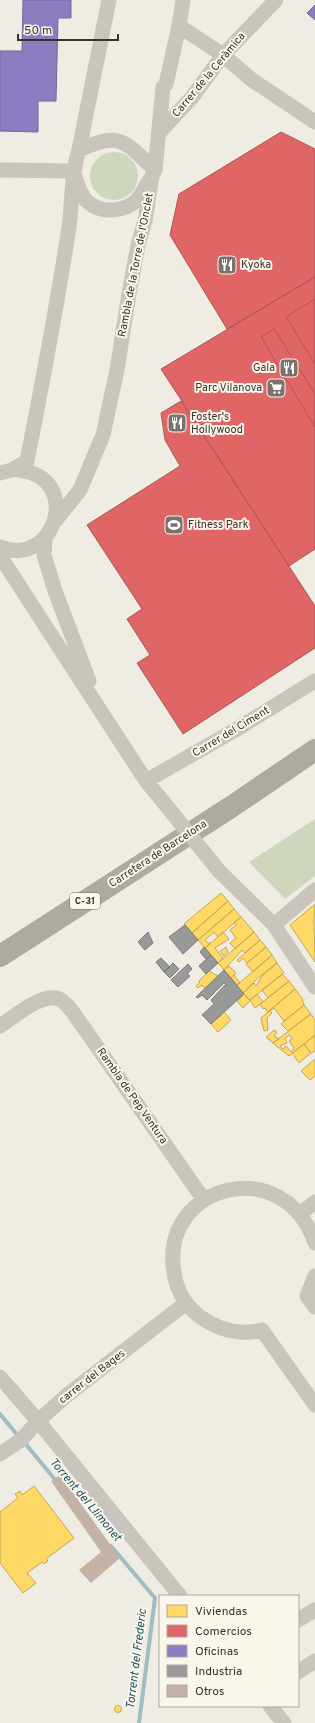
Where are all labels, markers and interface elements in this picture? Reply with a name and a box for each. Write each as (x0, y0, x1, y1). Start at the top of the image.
scale bar (18, 16, 118, 42)
text: 50 m (24, 23, 52, 39)
street label: Carrer de la Ceràmica (169, 30, 249, 120)
street label: Rambla de la Torre de l'Onclet (115, 192, 157, 338)
restaurant icon: Kyoka (216, 254, 238, 276)
place label: Kyoka (241, 258, 271, 272)
restaurant icon: Gala (278, 357, 300, 379)
place label: Gala (253, 361, 275, 375)
supermarket icon: Parc Vilanova (265, 377, 287, 399)
place label: Parc Vilanova (195, 381, 262, 395)
place label: Foster's Hollywood (191, 410, 243, 437)
restaurant icon: Foster's Hollywood (166, 412, 188, 434)
sports icon: Fitness Park (163, 514, 185, 536)
place label: Fitness Park (188, 518, 249, 532)
street label: Carrer del Ciment (190, 704, 272, 760)
street label: Carretera de Barcelona (106, 817, 210, 891)
road number: C-31 (70, 893, 100, 909)
street label: Rambla de Pep Ventura (94, 1045, 171, 1147)
street label: carrer del Bages (56, 1347, 128, 1407)
water label: Torrent del Llimonet (45, 1455, 125, 1546)
legend (159, 1595, 299, 1707)
text: Viviendas (195, 1604, 247, 1620)
water label: Torrent del Frederic (123, 1608, 151, 1710)
text: Comercios (195, 1624, 252, 1640)
text: Oficinas (195, 1644, 239, 1660)
text: Industria (195, 1664, 242, 1680)
text: Otros (195, 1684, 224, 1700)

